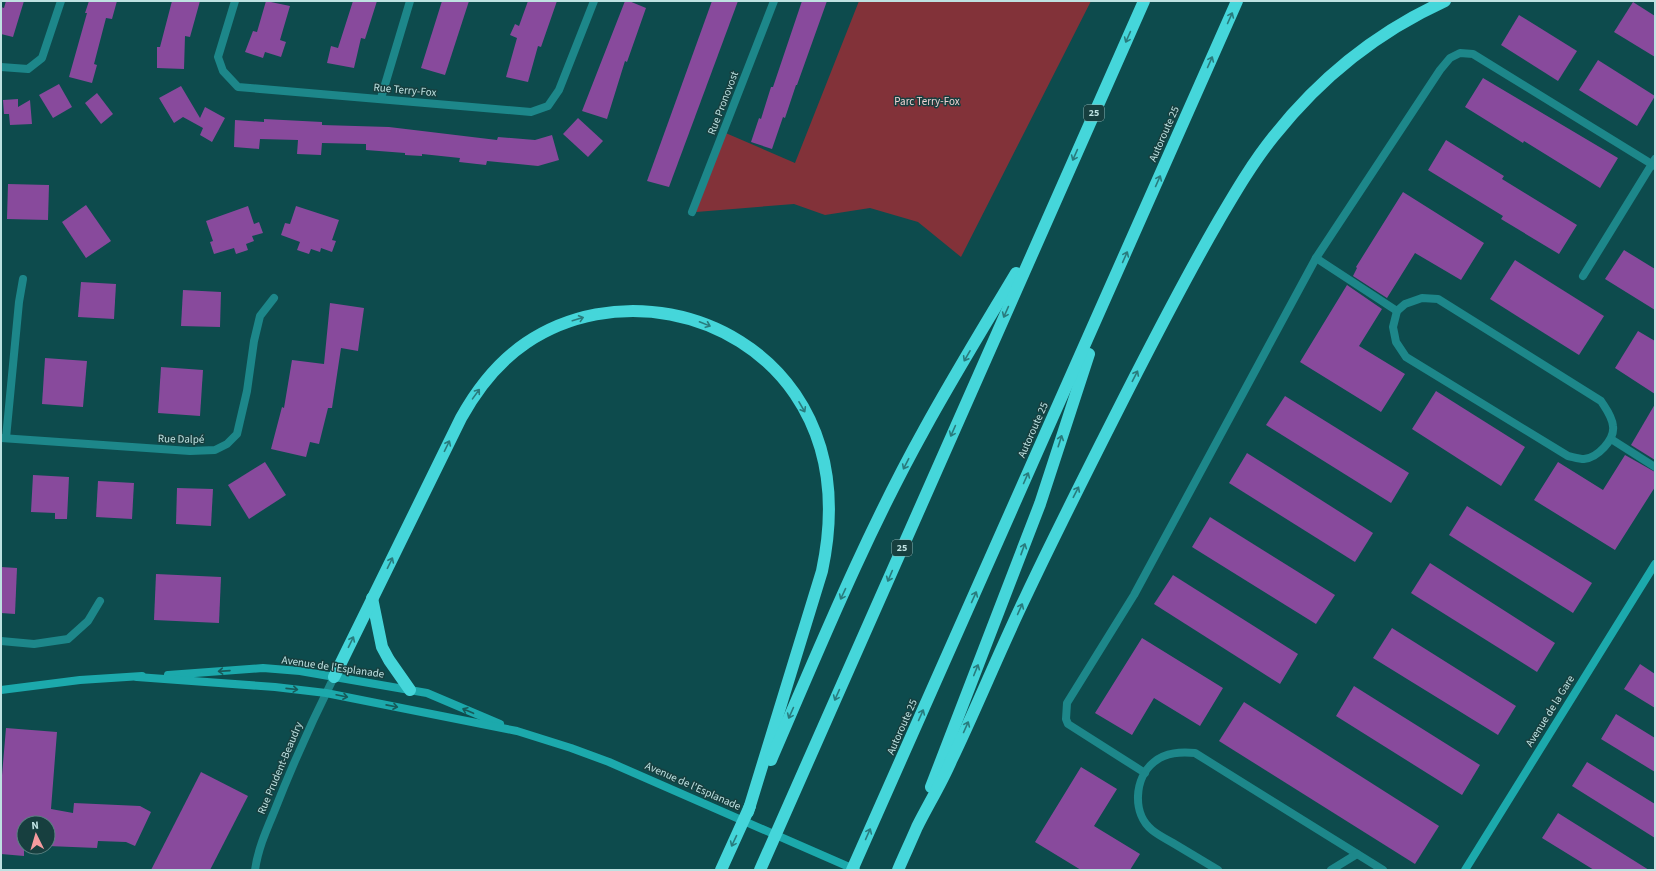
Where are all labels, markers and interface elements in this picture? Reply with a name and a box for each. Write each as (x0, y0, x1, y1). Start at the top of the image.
one-way arrow (1226, 13, 1234, 25)
one-way arrow (1124, 30, 1131, 42)
one-way arrow (1207, 56, 1215, 68)
street label: Rue Pronovost (704, 69, 742, 137)
street label: Rue Terry-Fox (373, 80, 437, 100)
park label: Parc Terry-Fox (894, 94, 960, 109)
street label: Autoroute 25 (1145, 104, 1183, 164)
road number: 25 (1084, 105, 1104, 121)
one-way arrow (1071, 149, 1078, 161)
one-way arrow (1155, 175, 1162, 187)
one-way arrow (1122, 251, 1129, 263)
one-way arrow (1002, 306, 1009, 318)
one-way arrow (571, 315, 584, 322)
one-way arrow (699, 320, 711, 328)
one-way arrow (963, 350, 971, 362)
one-way arrow (1132, 370, 1139, 382)
one-way arrow (471, 389, 480, 400)
street label: Autoroute 25 (1014, 400, 1052, 460)
one-way arrow (799, 401, 807, 413)
one-way arrow (949, 425, 957, 437)
street label: Rue Dalpé (158, 431, 205, 447)
one-way arrow (1057, 435, 1065, 447)
one-way arrow (444, 440, 451, 452)
one-way arrow (902, 458, 909, 470)
one-way arrow (1023, 472, 1030, 484)
one-way arrow (1073, 486, 1081, 498)
road number: 25 (892, 540, 912, 556)
one-way arrow (1019, 543, 1027, 555)
one-way arrow (387, 557, 394, 569)
one-way arrow (886, 570, 893, 582)
one-way arrow (839, 588, 846, 600)
one-way arrow (970, 591, 978, 603)
one-way arrow (1017, 603, 1024, 615)
one-way arrow (348, 636, 355, 648)
street label: Avenue de l'Esplanade (281, 652, 386, 682)
one-way arrow (972, 665, 980, 677)
one-way arrow (218, 667, 231, 675)
street label: Avenue de la Gare (1522, 672, 1578, 750)
one-way arrow (285, 685, 298, 692)
one-way arrow (833, 689, 840, 701)
one-way arrow (335, 692, 348, 700)
street label: Autoroute 25 (883, 697, 921, 757)
one-way arrow (385, 702, 398, 710)
one-way arrow (463, 706, 475, 714)
one-way arrow (787, 706, 794, 718)
one-way arrow (918, 710, 925, 722)
street label: Rue Prudent-Beaudry (254, 720, 306, 816)
one-way arrow (963, 722, 971, 734)
street label: Avenue de l'Esplanade (643, 758, 744, 814)
north arrow (16, 815, 56, 855)
text: N (31, 818, 39, 833)
one-way arrow (865, 829, 872, 841)
one-way arrow (730, 835, 737, 847)

